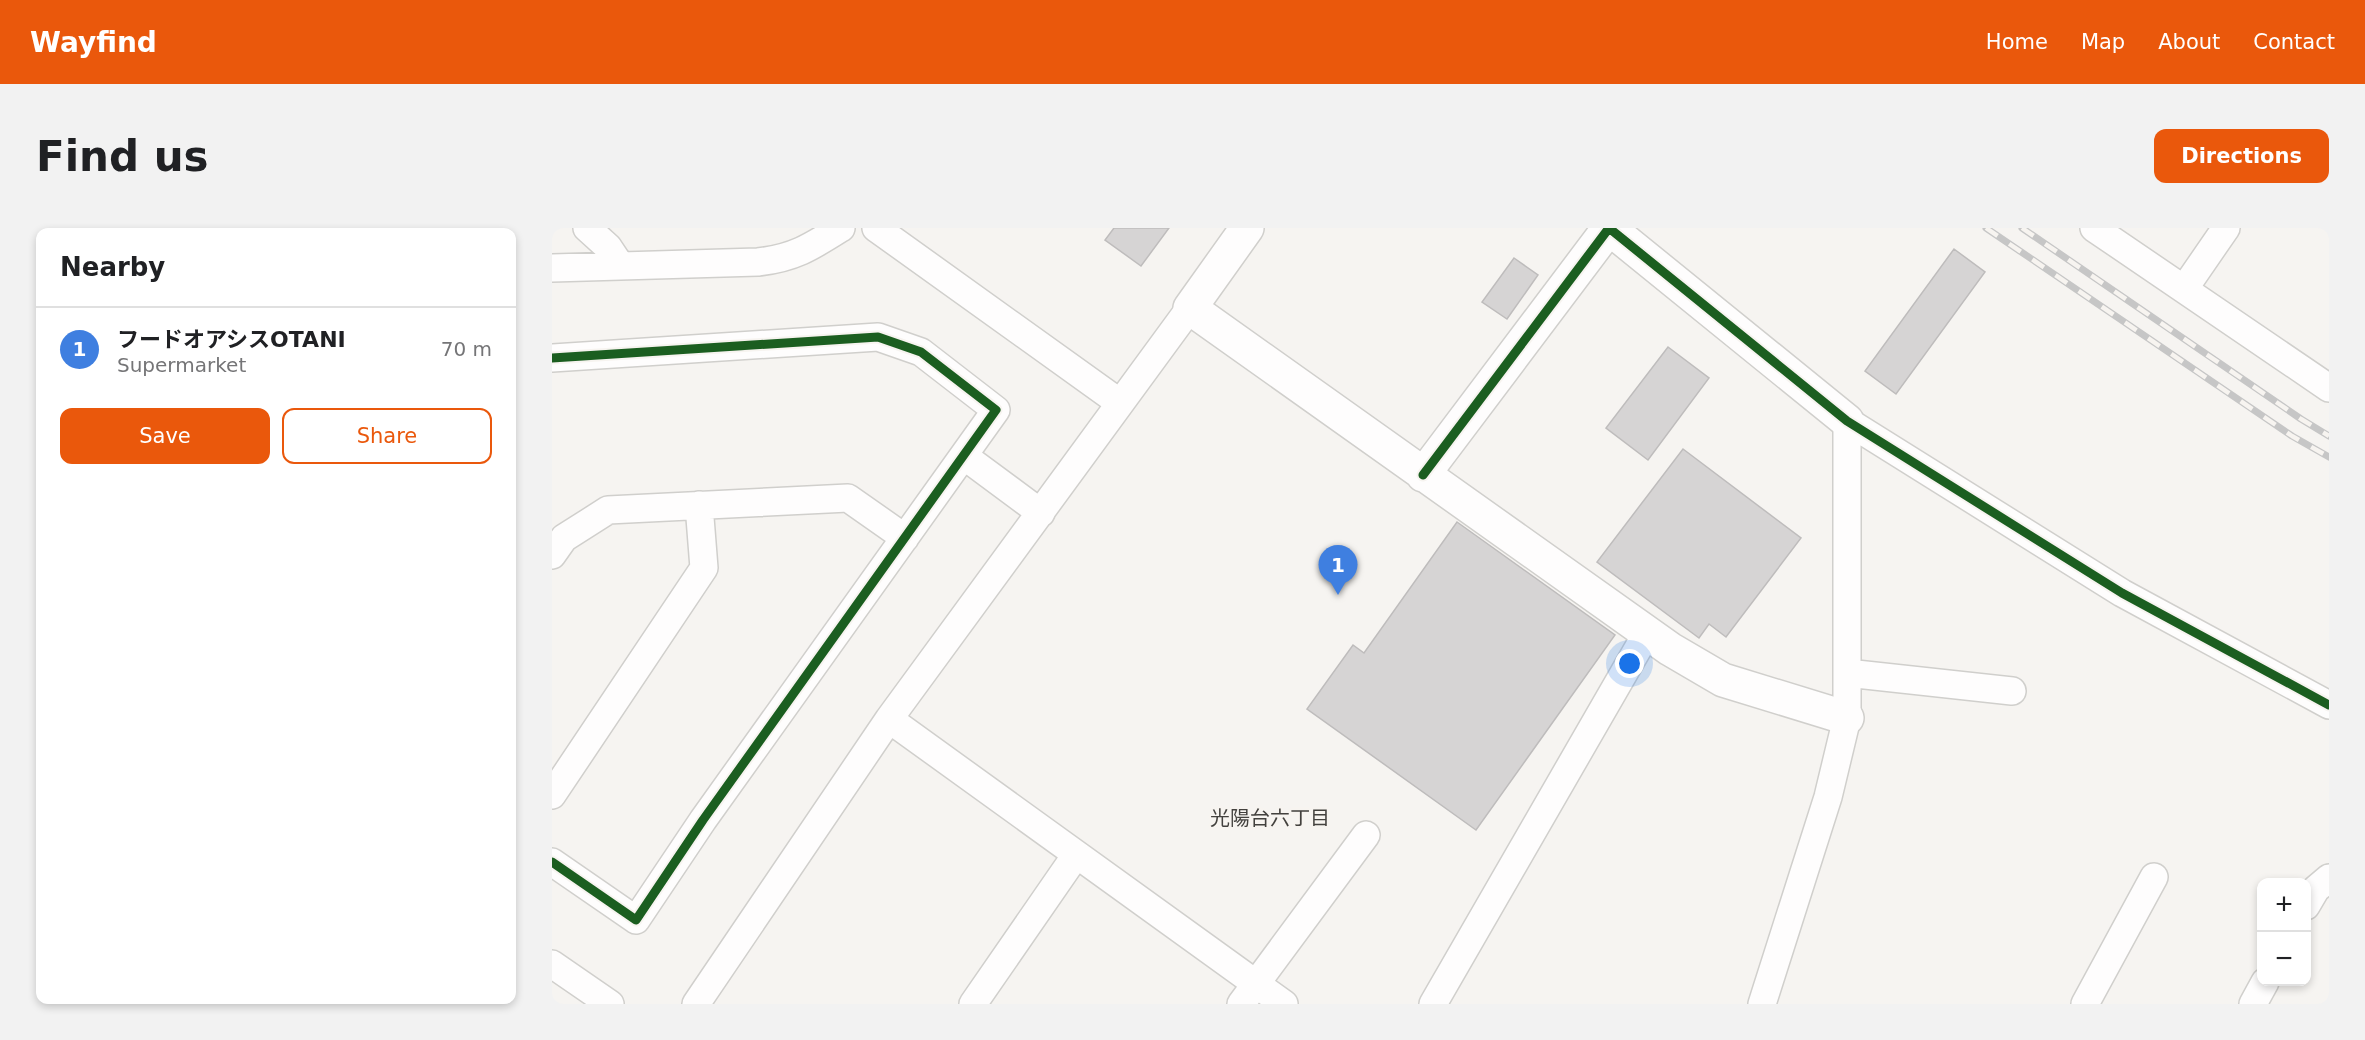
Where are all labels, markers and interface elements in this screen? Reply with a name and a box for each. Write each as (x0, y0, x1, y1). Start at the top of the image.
text: Wayfind (30, 26, 157, 59)
text: Home (1986, 30, 2048, 54)
text: Map (2081, 30, 2125, 54)
text: About (2158, 30, 2220, 54)
text: Contact (2253, 30, 2335, 54)
button: Directions (2154, 129, 2329, 183)
text: Find us (36, 132, 209, 181)
text: Nearby (60, 252, 165, 282)
text: フードオアシスOTANI (117, 327, 346, 352)
text: 1 (73, 337, 86, 361)
text: 70 m (441, 337, 492, 361)
text: Supermarket (117, 353, 246, 377)
button: Save (60, 408, 270, 464)
button: Share (282, 408, 492, 464)
pin: 1 (1318, 546, 1358, 595)
your location (1615, 649, 1644, 678)
district label: 光陽台六丁目 (1210, 806, 1330, 830)
map controls (2257, 878, 2311, 986)
button: + (2257, 878, 2311, 932)
button: − (2257, 932, 2311, 986)

